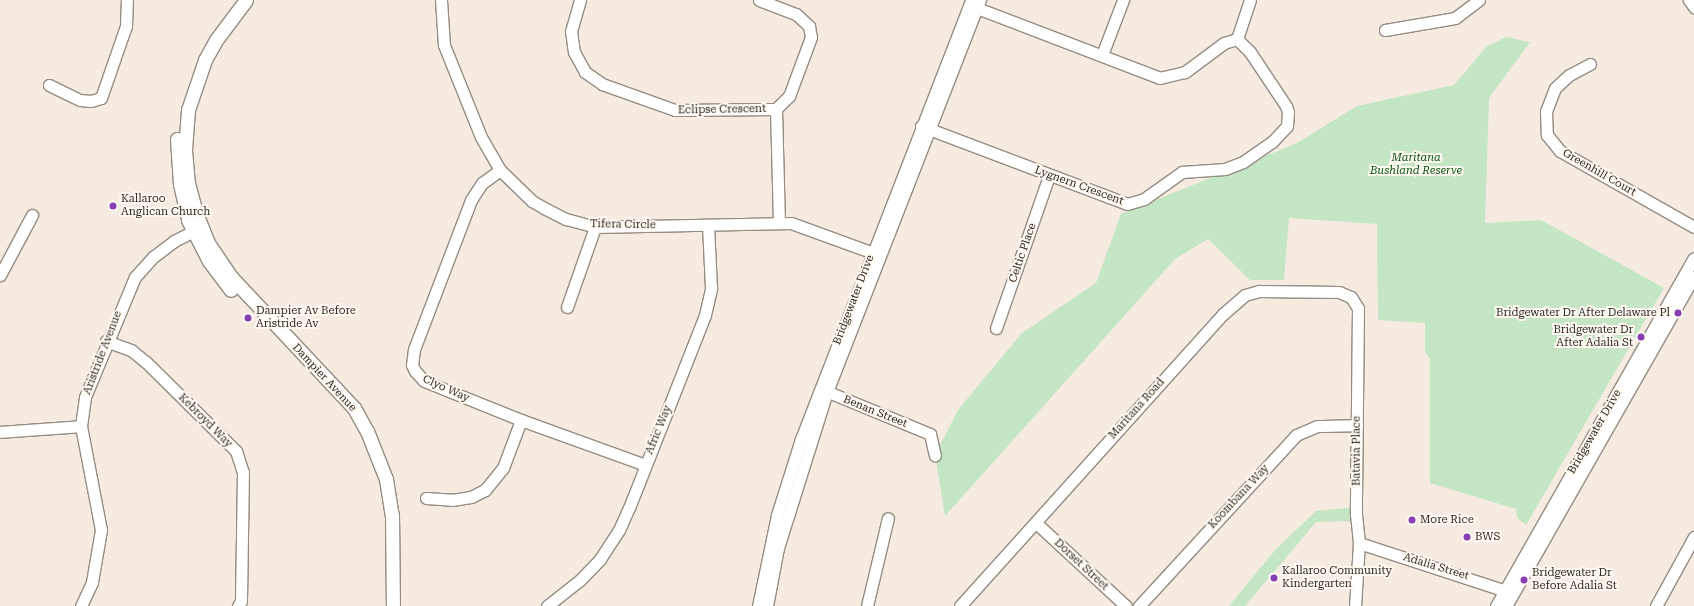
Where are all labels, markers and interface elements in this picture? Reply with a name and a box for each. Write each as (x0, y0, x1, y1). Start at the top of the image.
street label: Eclipse Crescent (678, 103, 766, 117)
street label: Greenhill Court (1560, 147, 1638, 199)
park label: Maritana Bushland Reserve (1370, 152, 1462, 178)
street label: Lygnern Crescent (1033, 164, 1125, 208)
place label: Kallaroo Anglican Church (121, 193, 210, 219)
marker: Kallaroo Anglican Church (108, 201, 118, 211)
street label: Tifera Circle (590, 218, 656, 232)
street label: Celtic Place (1007, 221, 1039, 285)
street label: Bridgewater Drive (831, 253, 877, 347)
place label: Dampier Av Before Aristride Av (256, 305, 356, 331)
place label: Bridgewater Dr After Delaware Pl (1496, 306, 1670, 320)
marker: Bridgewater Dr After Delaware Pl (1673, 308, 1683, 318)
street label: Aristride Avenue (81, 309, 125, 397)
marker: Dampier Av Before Aristride Av (243, 313, 253, 323)
place label: Bridgewater Dr After Adalia St (1554, 324, 1633, 350)
marker: Bridgewater Dr After Adalia St (1636, 332, 1646, 342)
street label: Dampier Avenue (289, 341, 359, 415)
street label: Clyo Way (420, 373, 472, 405)
street label: Maritana Road (1106, 376, 1168, 442)
street label: Bridgewater Drive (1565, 387, 1625, 477)
street label: Kebroyd Way (175, 391, 235, 451)
street label: Benan Street (841, 393, 909, 431)
street label: Afric Way (643, 404, 675, 456)
street label: Batavia Place (1350, 416, 1364, 486)
street label: Koombana Way (1206, 462, 1272, 532)
place label: More Rice (1420, 513, 1474, 527)
marker: More Rice (1407, 515, 1417, 525)
place label: BWS (1475, 530, 1500, 544)
marker: BWS (1462, 532, 1472, 542)
street label: Dorset Street (1051, 536, 1111, 594)
street label: Adalia Street (1402, 551, 1470, 583)
place label: Kallaroo Community Kindergarten (1282, 565, 1392, 591)
place label: Bridgewater Dr Before Adalia St (1532, 567, 1617, 593)
marker: Kallaroo Community Kindergarten (1269, 573, 1279, 583)
marker: Bridgewater Dr Before Adalia St (1519, 575, 1529, 585)

